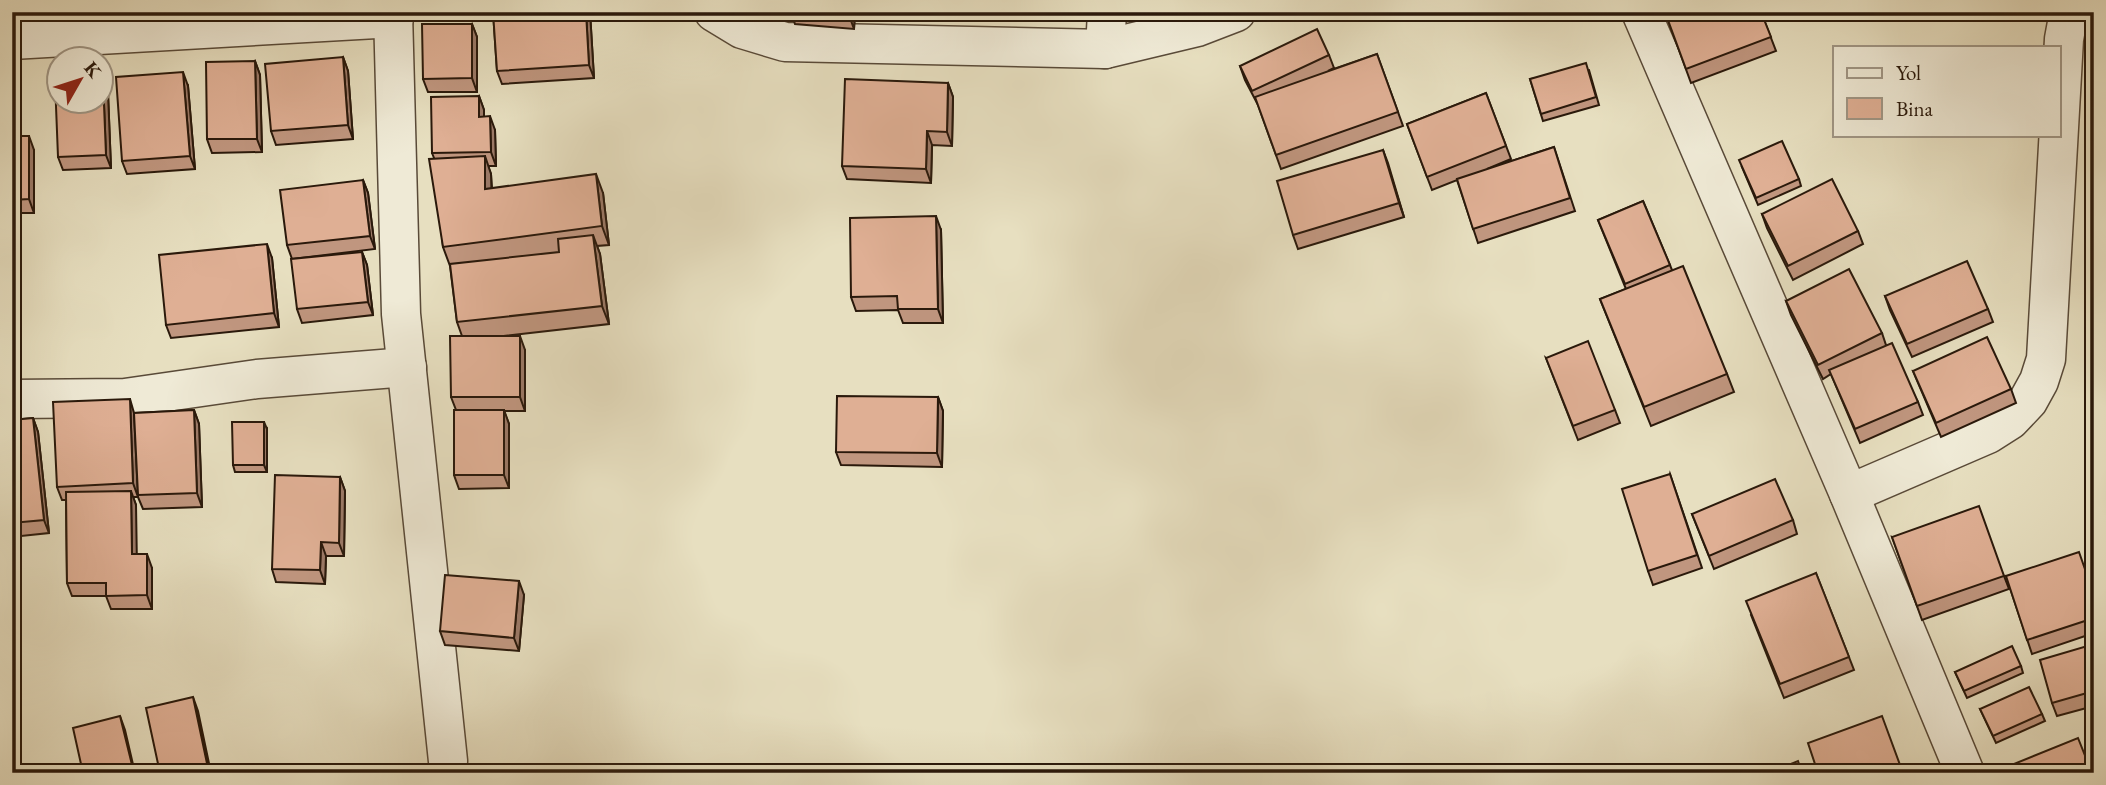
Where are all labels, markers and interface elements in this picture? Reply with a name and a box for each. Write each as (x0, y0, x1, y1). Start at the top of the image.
north arrow (46, 46, 116, 116)
legend (1833, 46, 2060, 136)
text: K (79, 56, 107, 84)
text: Yol (1896, 59, 1921, 86)
text: Bina (1896, 95, 1934, 122)

